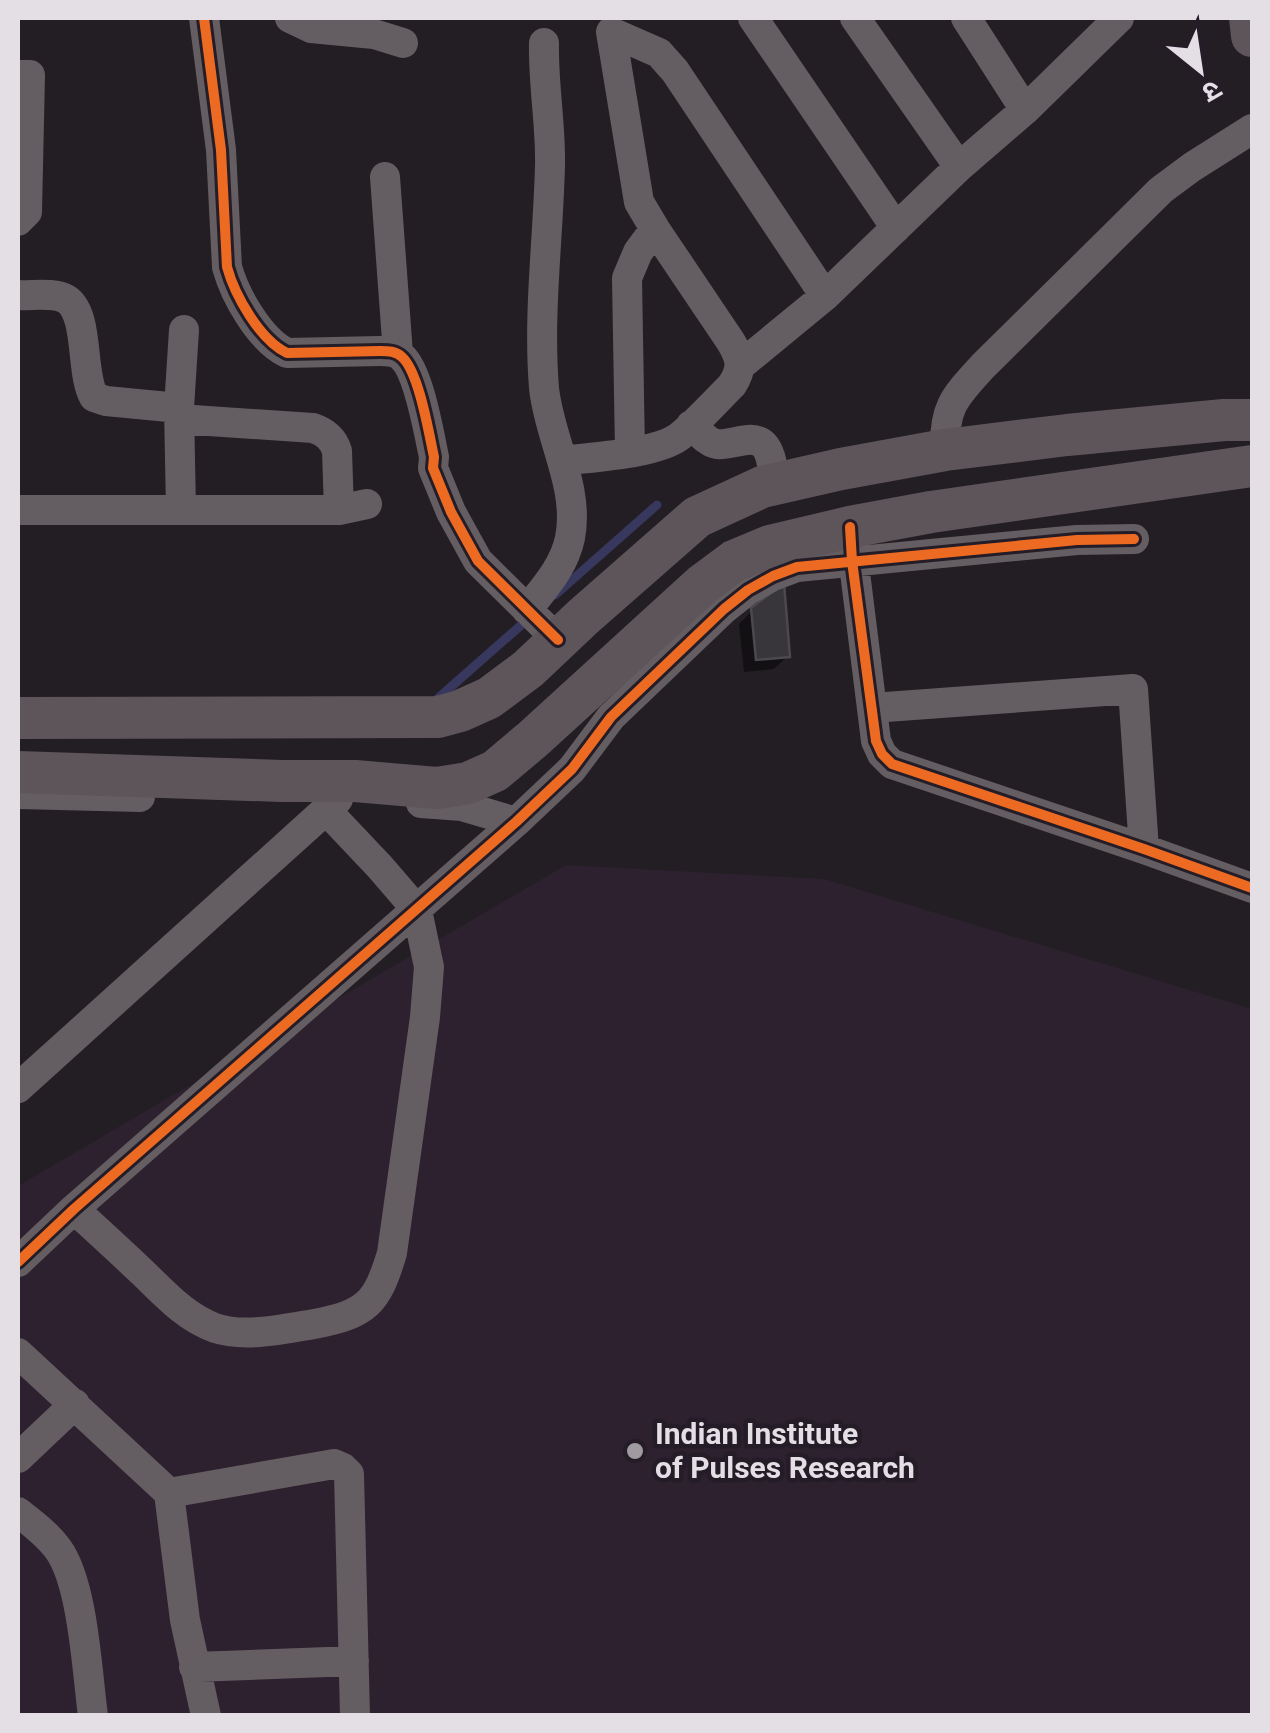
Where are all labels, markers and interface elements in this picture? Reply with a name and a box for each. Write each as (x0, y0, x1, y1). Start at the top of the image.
north arrow (1150, 20, 1250, 120)
text: उ (1196, 73, 1228, 110)
place label: Indian Institute of Pulses Research (655, 1416, 915, 1485)
marker: Indian Institute of Pulses Research (624, 1440, 646, 1462)

